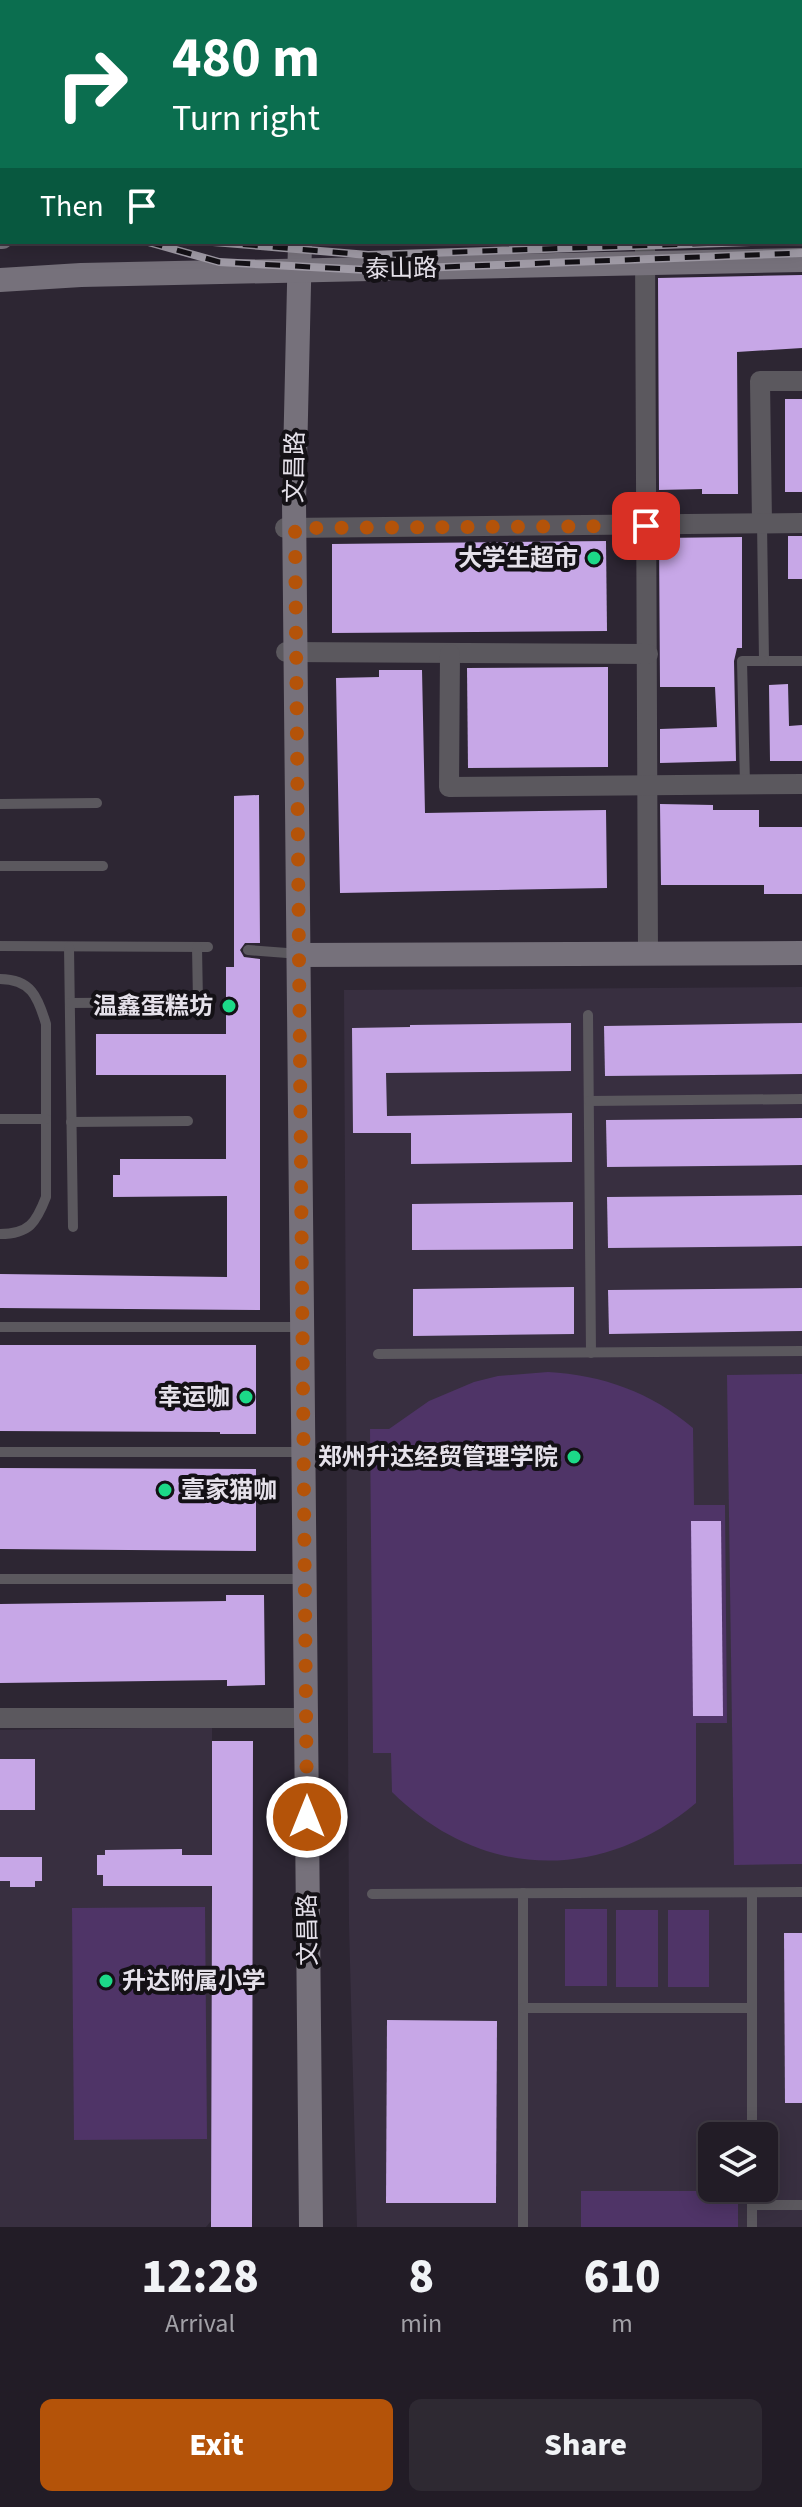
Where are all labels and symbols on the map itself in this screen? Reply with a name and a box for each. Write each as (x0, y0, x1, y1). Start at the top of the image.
street label: 泰山路 (365, 251, 437, 287)
street label: 文昌路 (277, 431, 313, 503)
pin (612, 492, 680, 560)
place label: 大学生超市 (458, 541, 578, 576)
marker: 大学生超市 (585, 549, 603, 567)
place label: 温鑫蛋糕坊 (93, 989, 213, 1024)
marker: 温鑫蛋糕坊 (220, 997, 238, 1015)
place label: 幸运咖 (158, 1380, 230, 1415)
marker: 幸运咖 (237, 1388, 255, 1406)
place label: 郑州升达经贸管理学院 (318, 1440, 558, 1475)
marker: 郑州升达经贸管理学院 (565, 1448, 583, 1466)
place label: 壹家猫咖 (181, 1473, 277, 1508)
marker: 壹家猫咖 (156, 1481, 174, 1499)
position arrow (265, 1775, 349, 1859)
street label: 文昌路 (290, 1894, 326, 1966)
place label: 升达附属小学 (122, 1964, 266, 1999)
marker: 升达附属小学 (97, 1972, 115, 1990)

